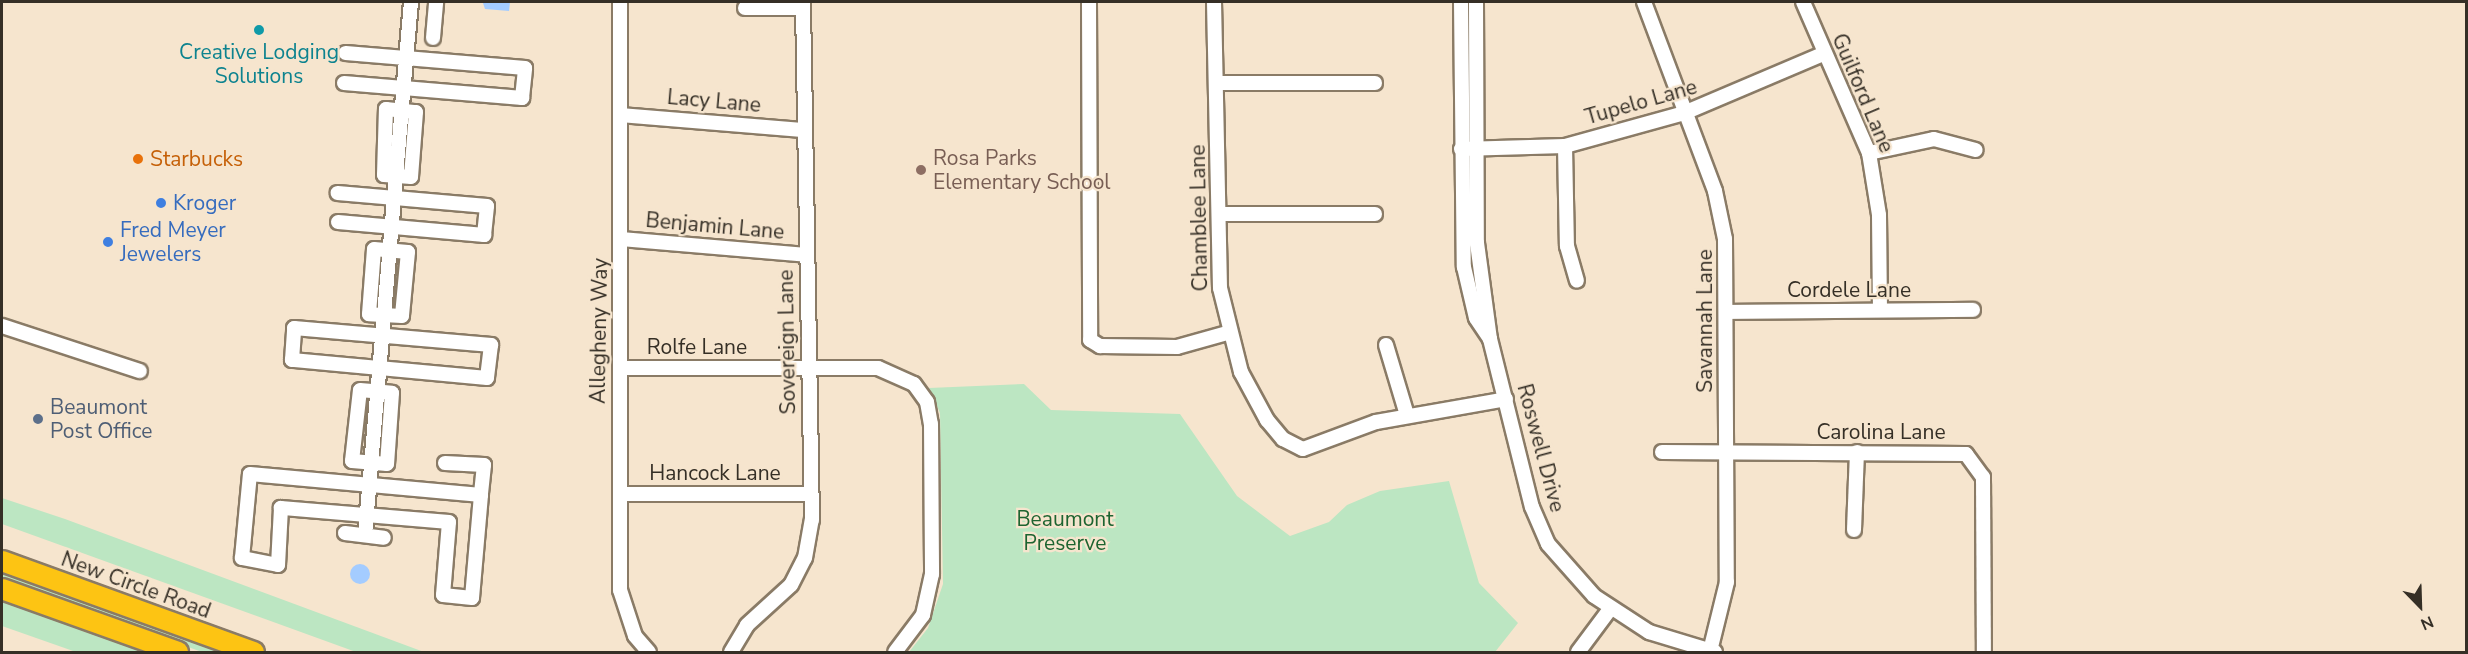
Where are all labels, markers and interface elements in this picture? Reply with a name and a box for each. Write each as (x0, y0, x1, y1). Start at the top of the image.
marker: Creative Lodging Solutions (252, 23, 266, 37)
street label: Guilford Lane (1827, 30, 1899, 156)
place label: Creative Lodging Solutions (179, 39, 339, 89)
street label: Tupelo Lane (1582, 74, 1700, 130)
street label: Lacy Lane (666, 84, 762, 118)
street label: Chamblee Lane (1185, 144, 1213, 292)
place label: Rosa Parks Elementary School (933, 145, 1111, 195)
place label: Starbucks (150, 146, 243, 172)
marker: Starbucks (131, 152, 145, 166)
marker: Rosa Parks Elementary School (914, 163, 928, 177)
place label: Kroger (173, 190, 236, 216)
marker: Kroger (154, 196, 168, 210)
street label: Benjamin Lane (645, 207, 785, 245)
place label: Fred Meyer Jewelers (120, 217, 226, 267)
marker: Fred Meyer Jewelers (101, 235, 115, 249)
street label: Savannah Lane (1692, 249, 1718, 393)
street label: Allegheny Way (585, 258, 613, 404)
street label: Sovereign Lane (773, 269, 801, 415)
street label: Cordele Lane (1787, 277, 1911, 303)
street label: Rolfe Lane (647, 334, 747, 360)
street label: Roswell Drive (1512, 381, 1570, 515)
place label: Beaumont Post Office (50, 394, 152, 444)
marker: Beaumont Post Office (31, 412, 45, 426)
street label: Carolina Lane (1816, 419, 1946, 445)
street label: Hancock Lane (649, 460, 781, 486)
park label: Beaumont Preserve (1016, 506, 1114, 556)
street label: New Circle Road (58, 546, 214, 624)
north arrow (2390, 576, 2450, 636)
text: N (2417, 610, 2437, 635)

